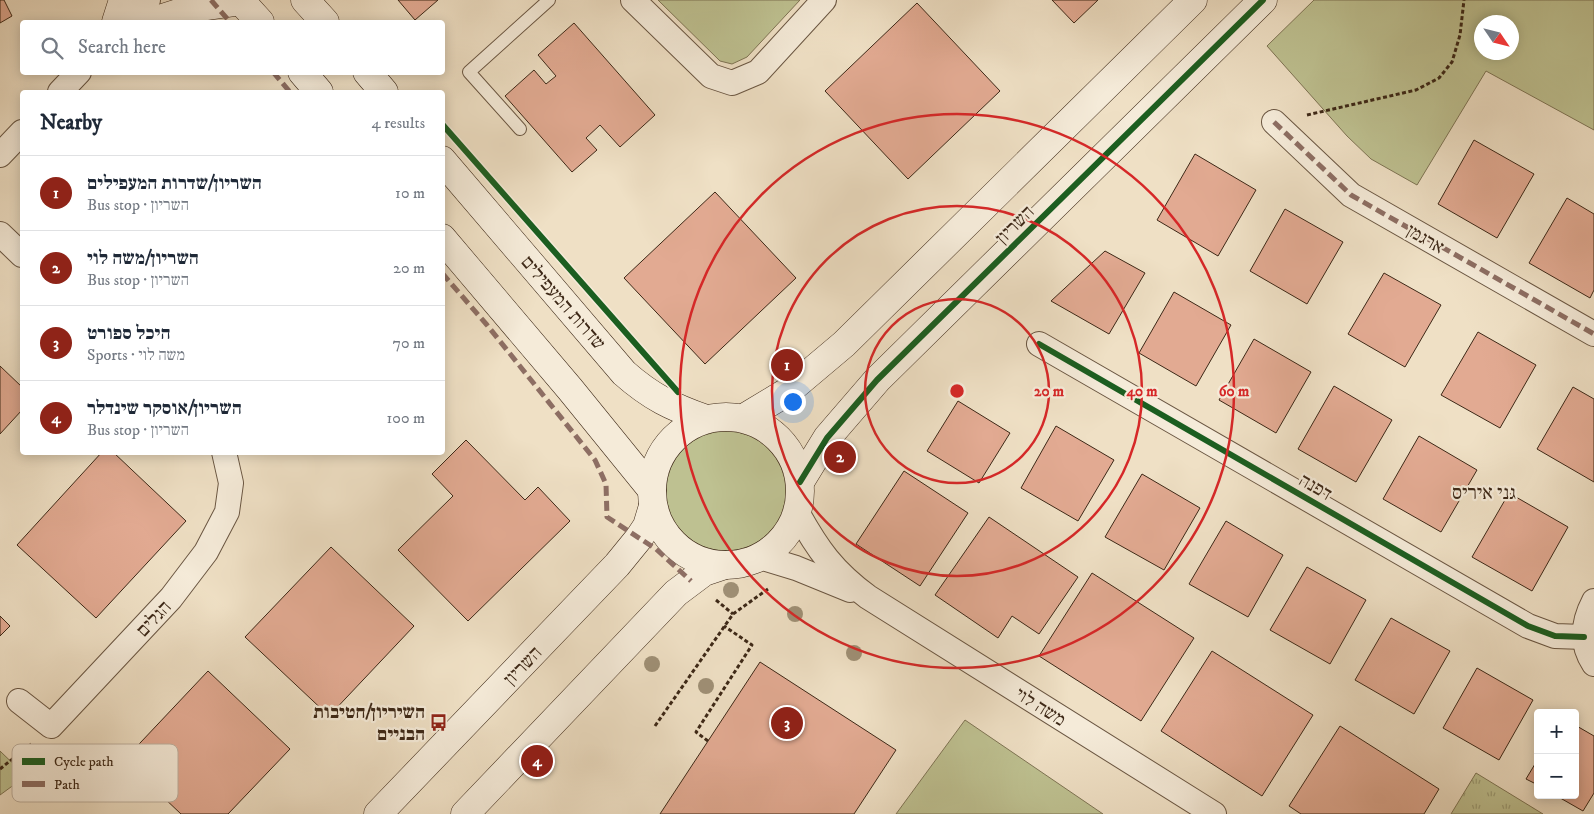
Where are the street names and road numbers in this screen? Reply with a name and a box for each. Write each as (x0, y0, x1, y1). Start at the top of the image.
street label: השריון (991, 201, 1039, 249)
street label: ארגמן (1402, 219, 1448, 259)
street label: שדרות המעפילים (516, 251, 610, 355)
street label: דפנה (1295, 469, 1336, 506)
street label: הגלים (132, 596, 177, 642)
street label: השריון (499, 642, 547, 690)
street label: משה לוי (1011, 683, 1070, 732)

